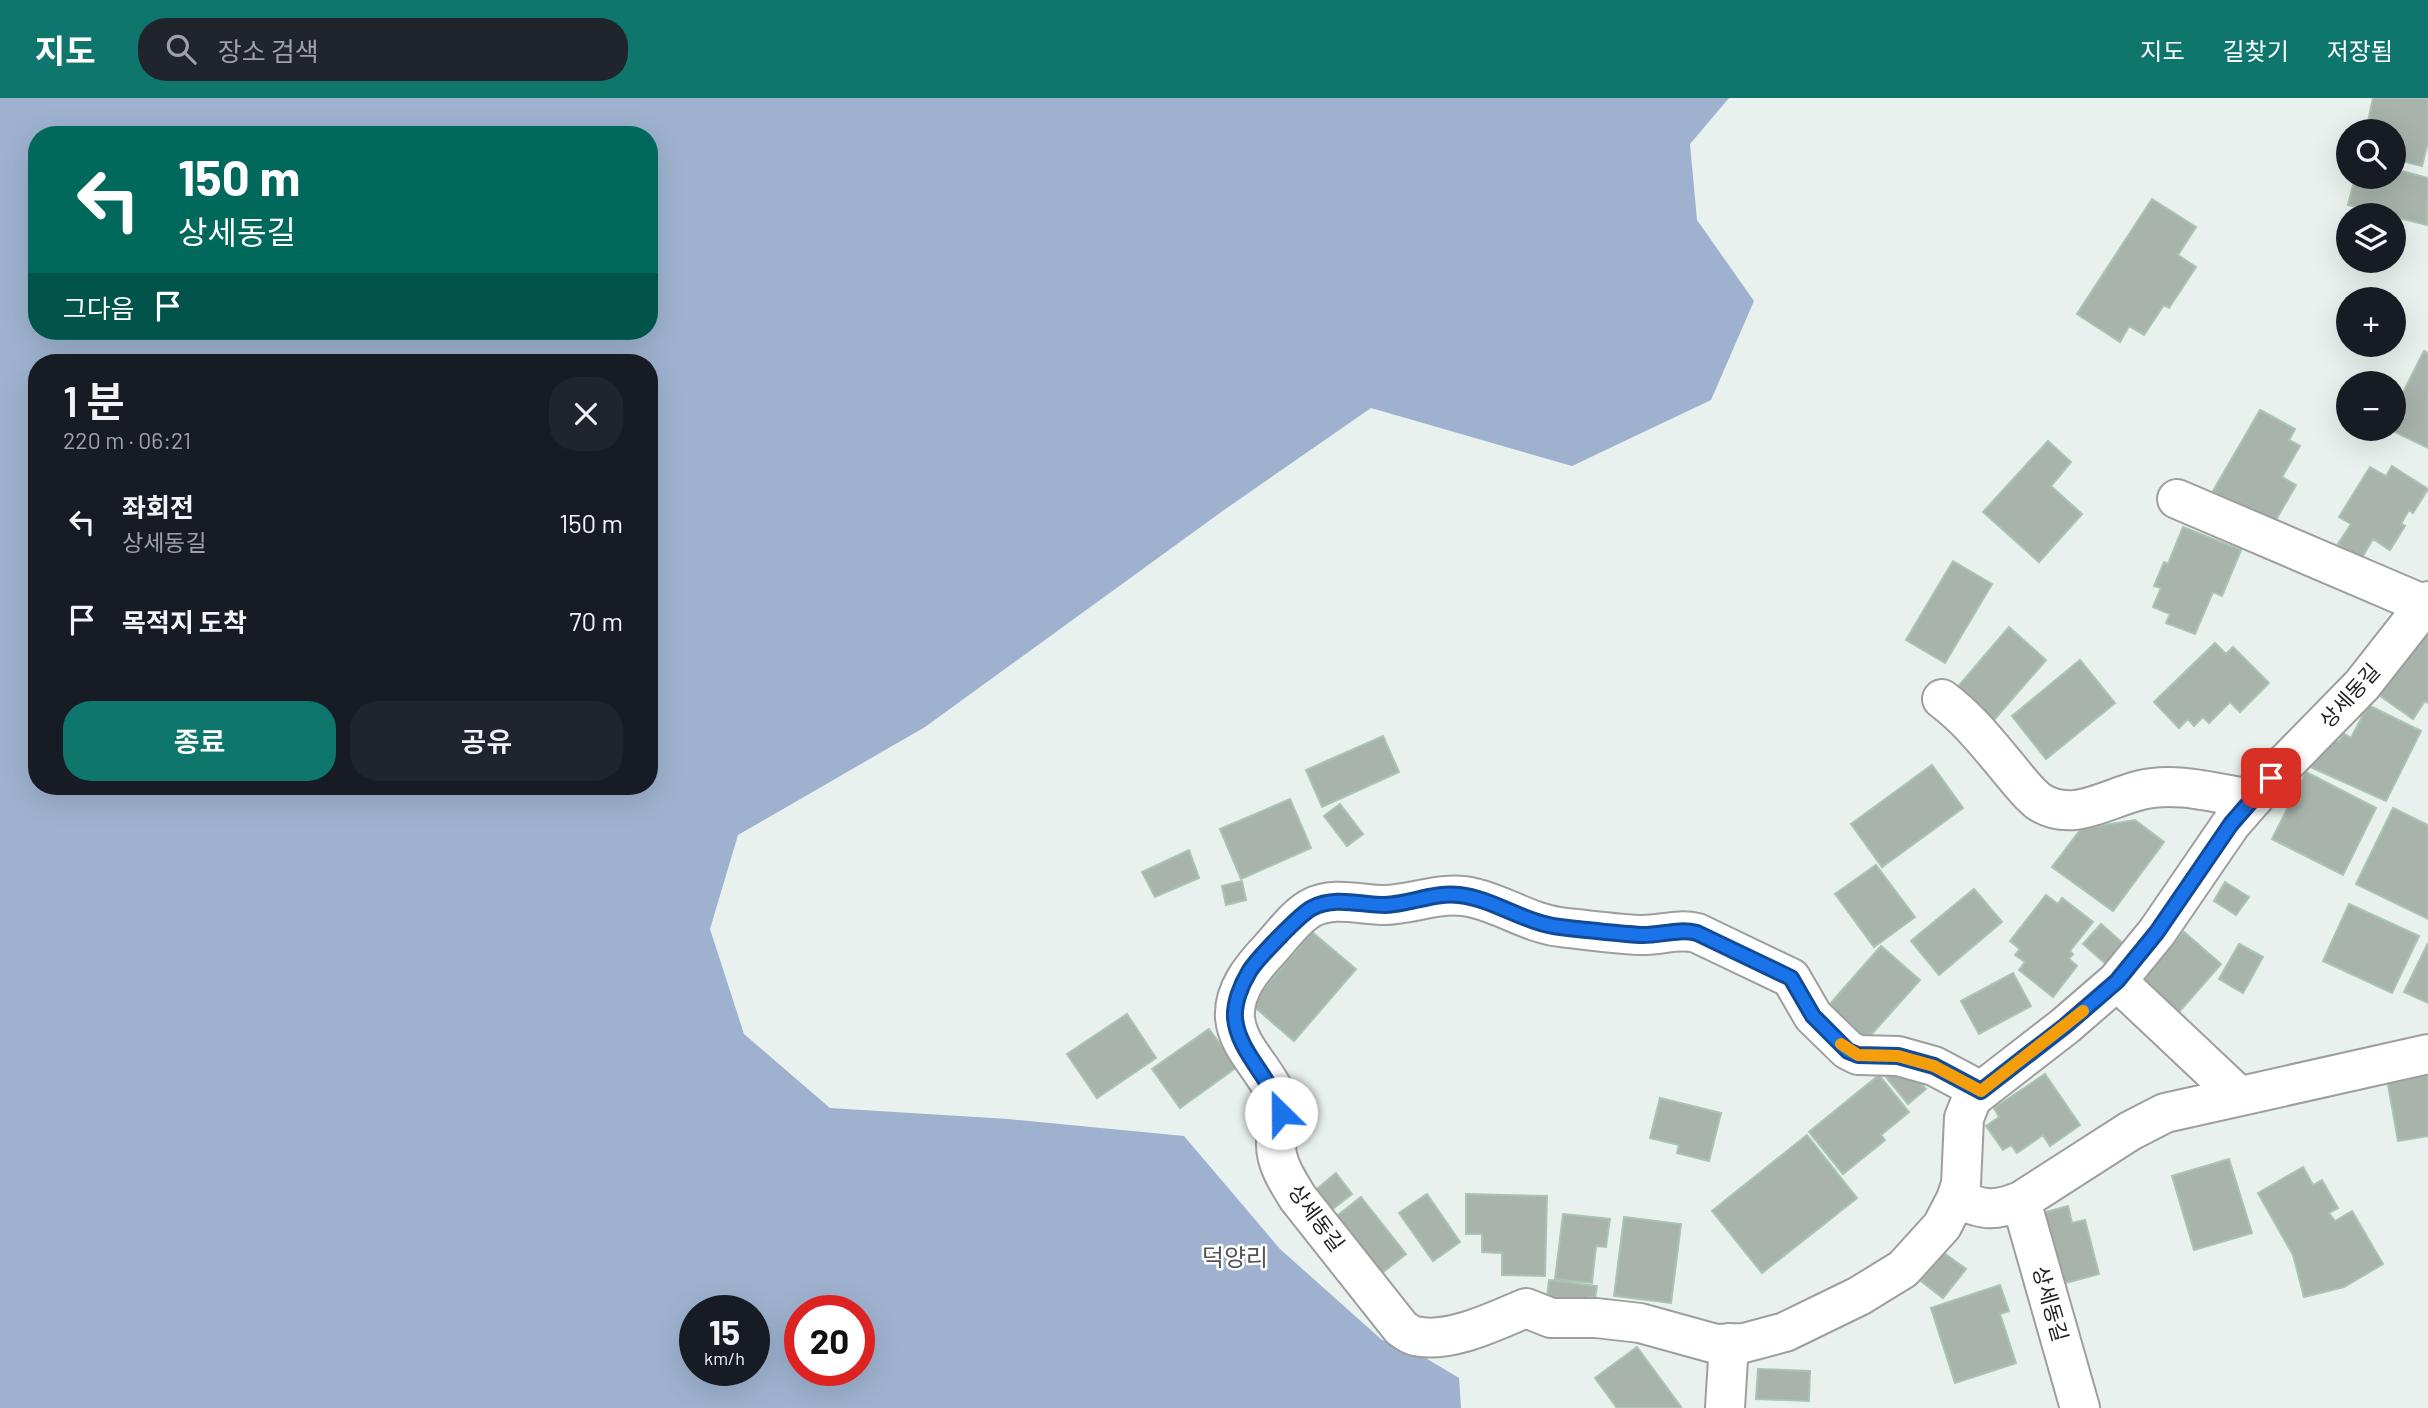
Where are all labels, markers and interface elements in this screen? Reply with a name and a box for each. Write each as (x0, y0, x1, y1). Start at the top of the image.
search box (138, 18, 628, 81)
text: 지도 (35, 30, 96, 70)
icon: search (162, 30, 200, 68)
text: 장소 검색 (218, 35, 319, 66)
text: 지도 (2140, 36, 2185, 65)
text: 길찾기 (2223, 36, 2289, 65)
text: 저장됨 (2327, 36, 2393, 65)
map controls (2336, 119, 2406, 441)
button: search (2336, 119, 2406, 189)
text: 150 m (178, 147, 300, 206)
icon: left (63, 154, 154, 245)
button: layers (2336, 203, 2406, 273)
text: 상세동길 (178, 212, 296, 250)
icon: arrive (149, 287, 187, 325)
button: + (2336, 287, 2406, 357)
text: 그다음 (63, 292, 135, 323)
button: − (2336, 371, 2406, 441)
text: 1 분 (63, 375, 125, 425)
button: close (549, 377, 623, 451)
text: 220 m · 06:21 (63, 426, 191, 454)
text: 좌회전 (122, 491, 194, 522)
icon: left (63, 503, 101, 541)
text: 150 m (559, 507, 623, 538)
text: 상세동길 (122, 528, 207, 556)
icon: arrive (63, 601, 101, 639)
text: 70 m (569, 605, 623, 636)
text: 목적지 도착 (122, 606, 247, 637)
street label: 상세동길 (2314, 658, 2384, 732)
button: 종료 (63, 701, 336, 781)
button: 공유 (350, 701, 623, 781)
pin (2241, 748, 2301, 808)
icon: arrive (2252, 759, 2290, 797)
position arrow (1244, 1076, 1318, 1150)
street label: 상세동길 (1284, 1179, 1350, 1255)
district label: 덕양리 (1202, 1242, 1268, 1271)
street label: 상세동길 (2029, 1263, 2074, 1344)
speed limit sign: 20 (784, 1295, 875, 1386)
text: 15 (709, 1310, 740, 1352)
text: km/h (704, 1347, 745, 1369)

